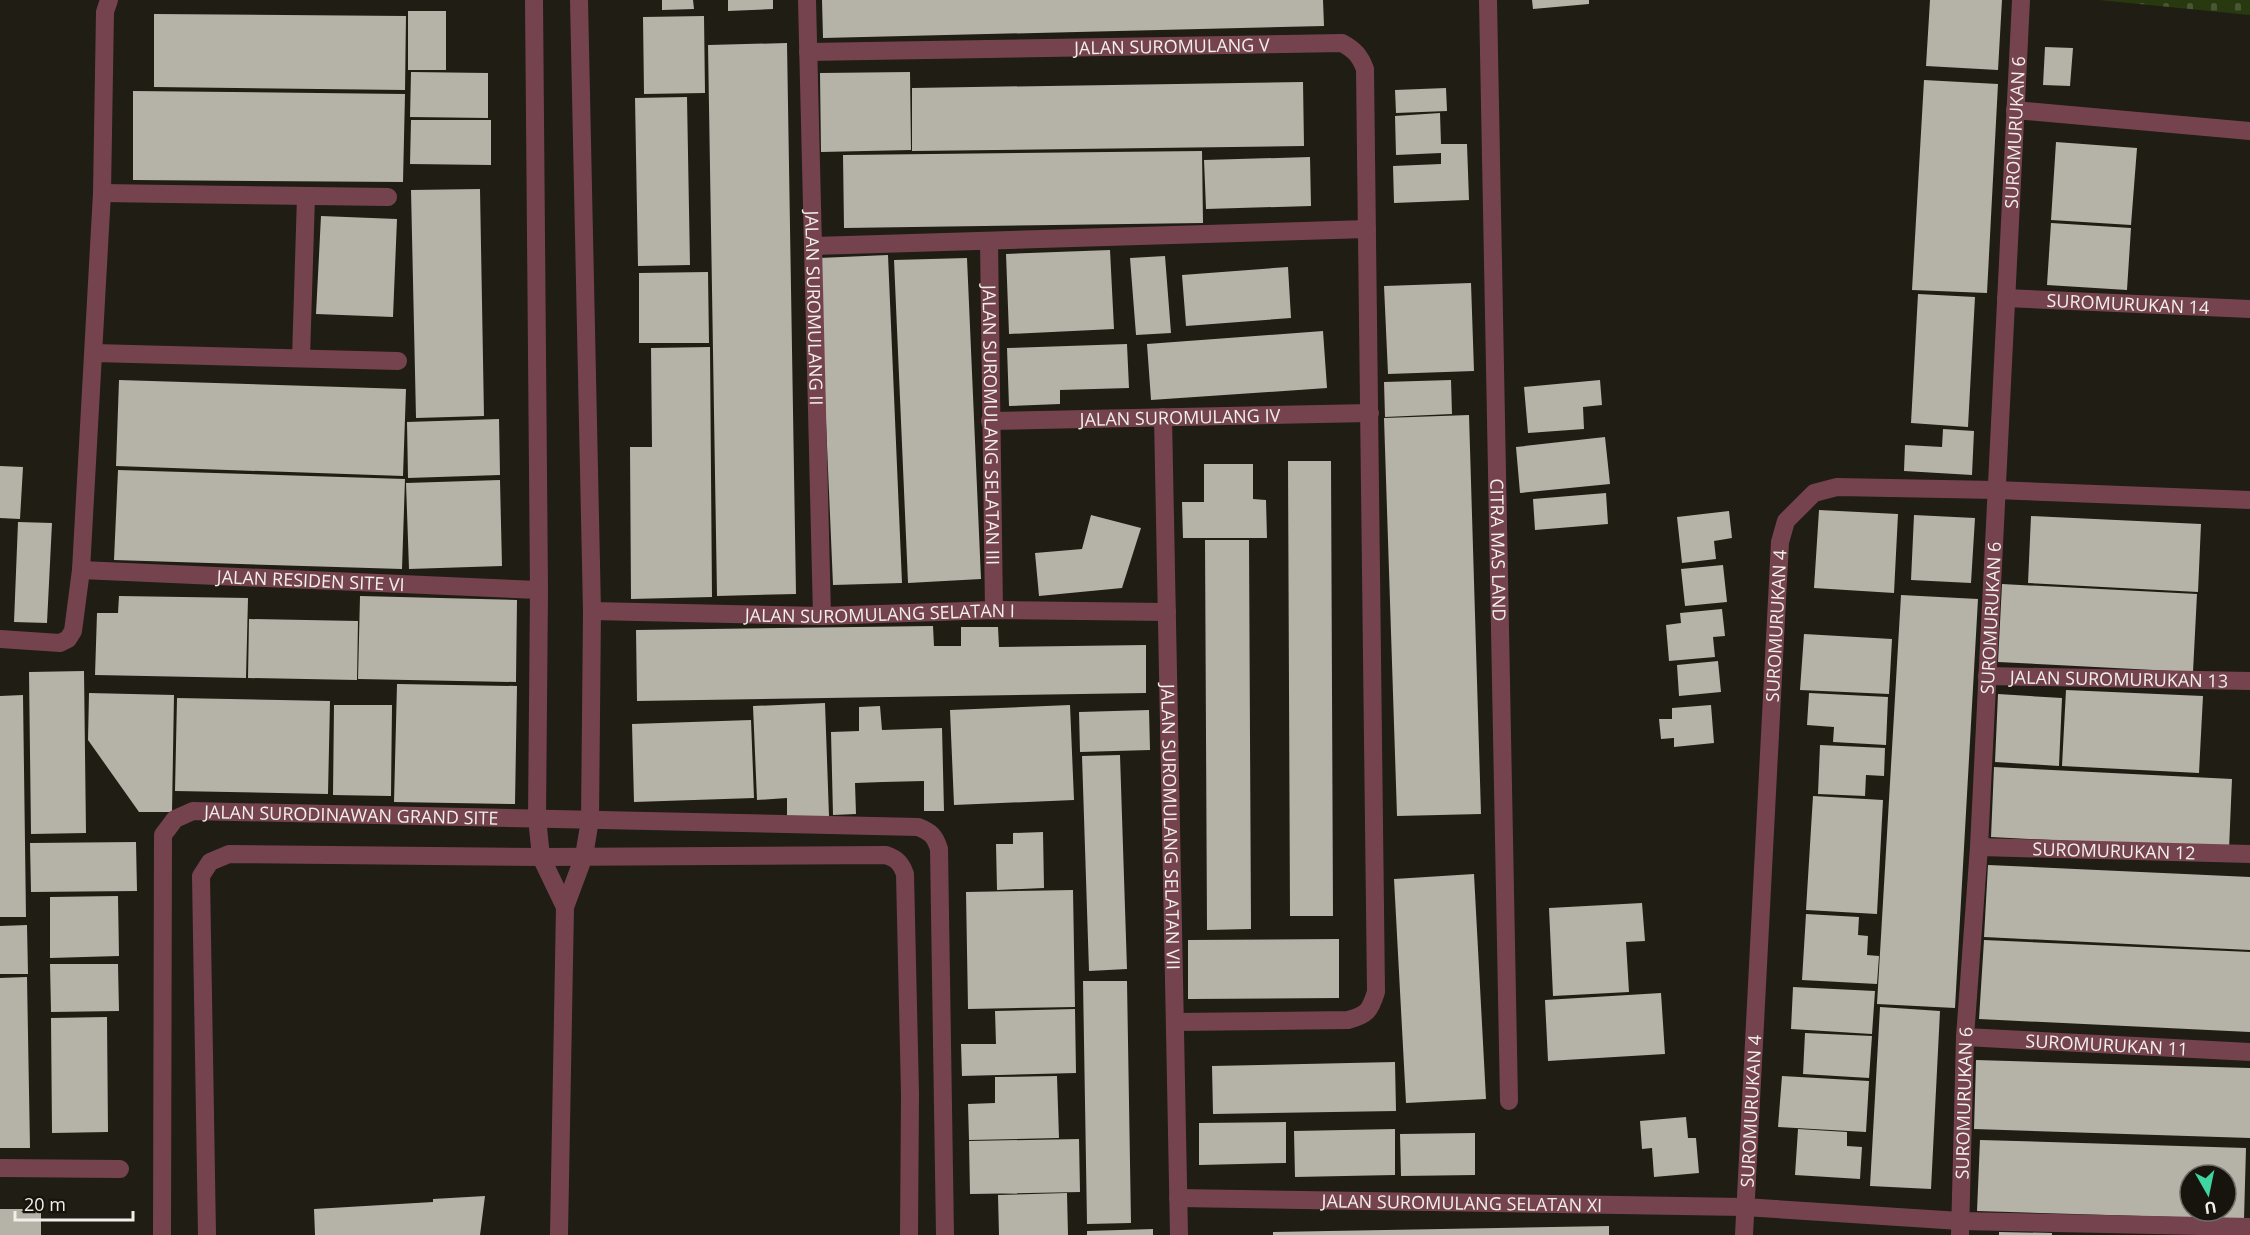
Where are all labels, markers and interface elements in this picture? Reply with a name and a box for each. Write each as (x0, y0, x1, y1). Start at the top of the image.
street label: JALAN SUROMULANG V (1072, 32, 1270, 60)
street label: SUROMURUKAN 6 (1999, 56, 2030, 209)
street label: JALAN SUROMULANG II (800, 208, 829, 406)
street label: JALAN SUROMULANG SELATAN III (978, 283, 1005, 565)
street label: SUROMURUKAN 14 (2046, 288, 2210, 319)
street label: JALAN SUROMULANG IV (1077, 403, 1281, 431)
street label: CITRA MAS LAND (1485, 478, 1512, 622)
street label: SUROMURUKAN 6 (1975, 541, 2006, 695)
street label: SUROMURUKAN 4 (1760, 549, 1792, 703)
street label: JALAN RESIDEN SITE VI (214, 564, 405, 596)
street label: JALAN SUROMULANG SELATAN I (743, 598, 1015, 628)
street label: JALAN SUROMURUKAN 13 (2008, 664, 2228, 693)
street label: JALAN SUROMULANG SELATAN VII (1156, 682, 1186, 970)
street label: JALAN SURODINAWAN GRAND SITE (202, 799, 499, 830)
street label: SUROMURUKAN 12 (2032, 836, 2196, 865)
street label: SUROMURUKAN 6 (1949, 1026, 1978, 1180)
street label: SUROMURUKAN 11 (2025, 1028, 2189, 1061)
street label: SUROMURUKAN 4 (1734, 1034, 1766, 1188)
north arrow (2178, 1163, 2238, 1223)
scale bar (15, 1184, 134, 1222)
street label: JALAN SUROMULANG SELATAN XI (1320, 1188, 1602, 1217)
text: 20 m (24, 1192, 66, 1216)
text: U (2203, 1196, 2218, 1220)

